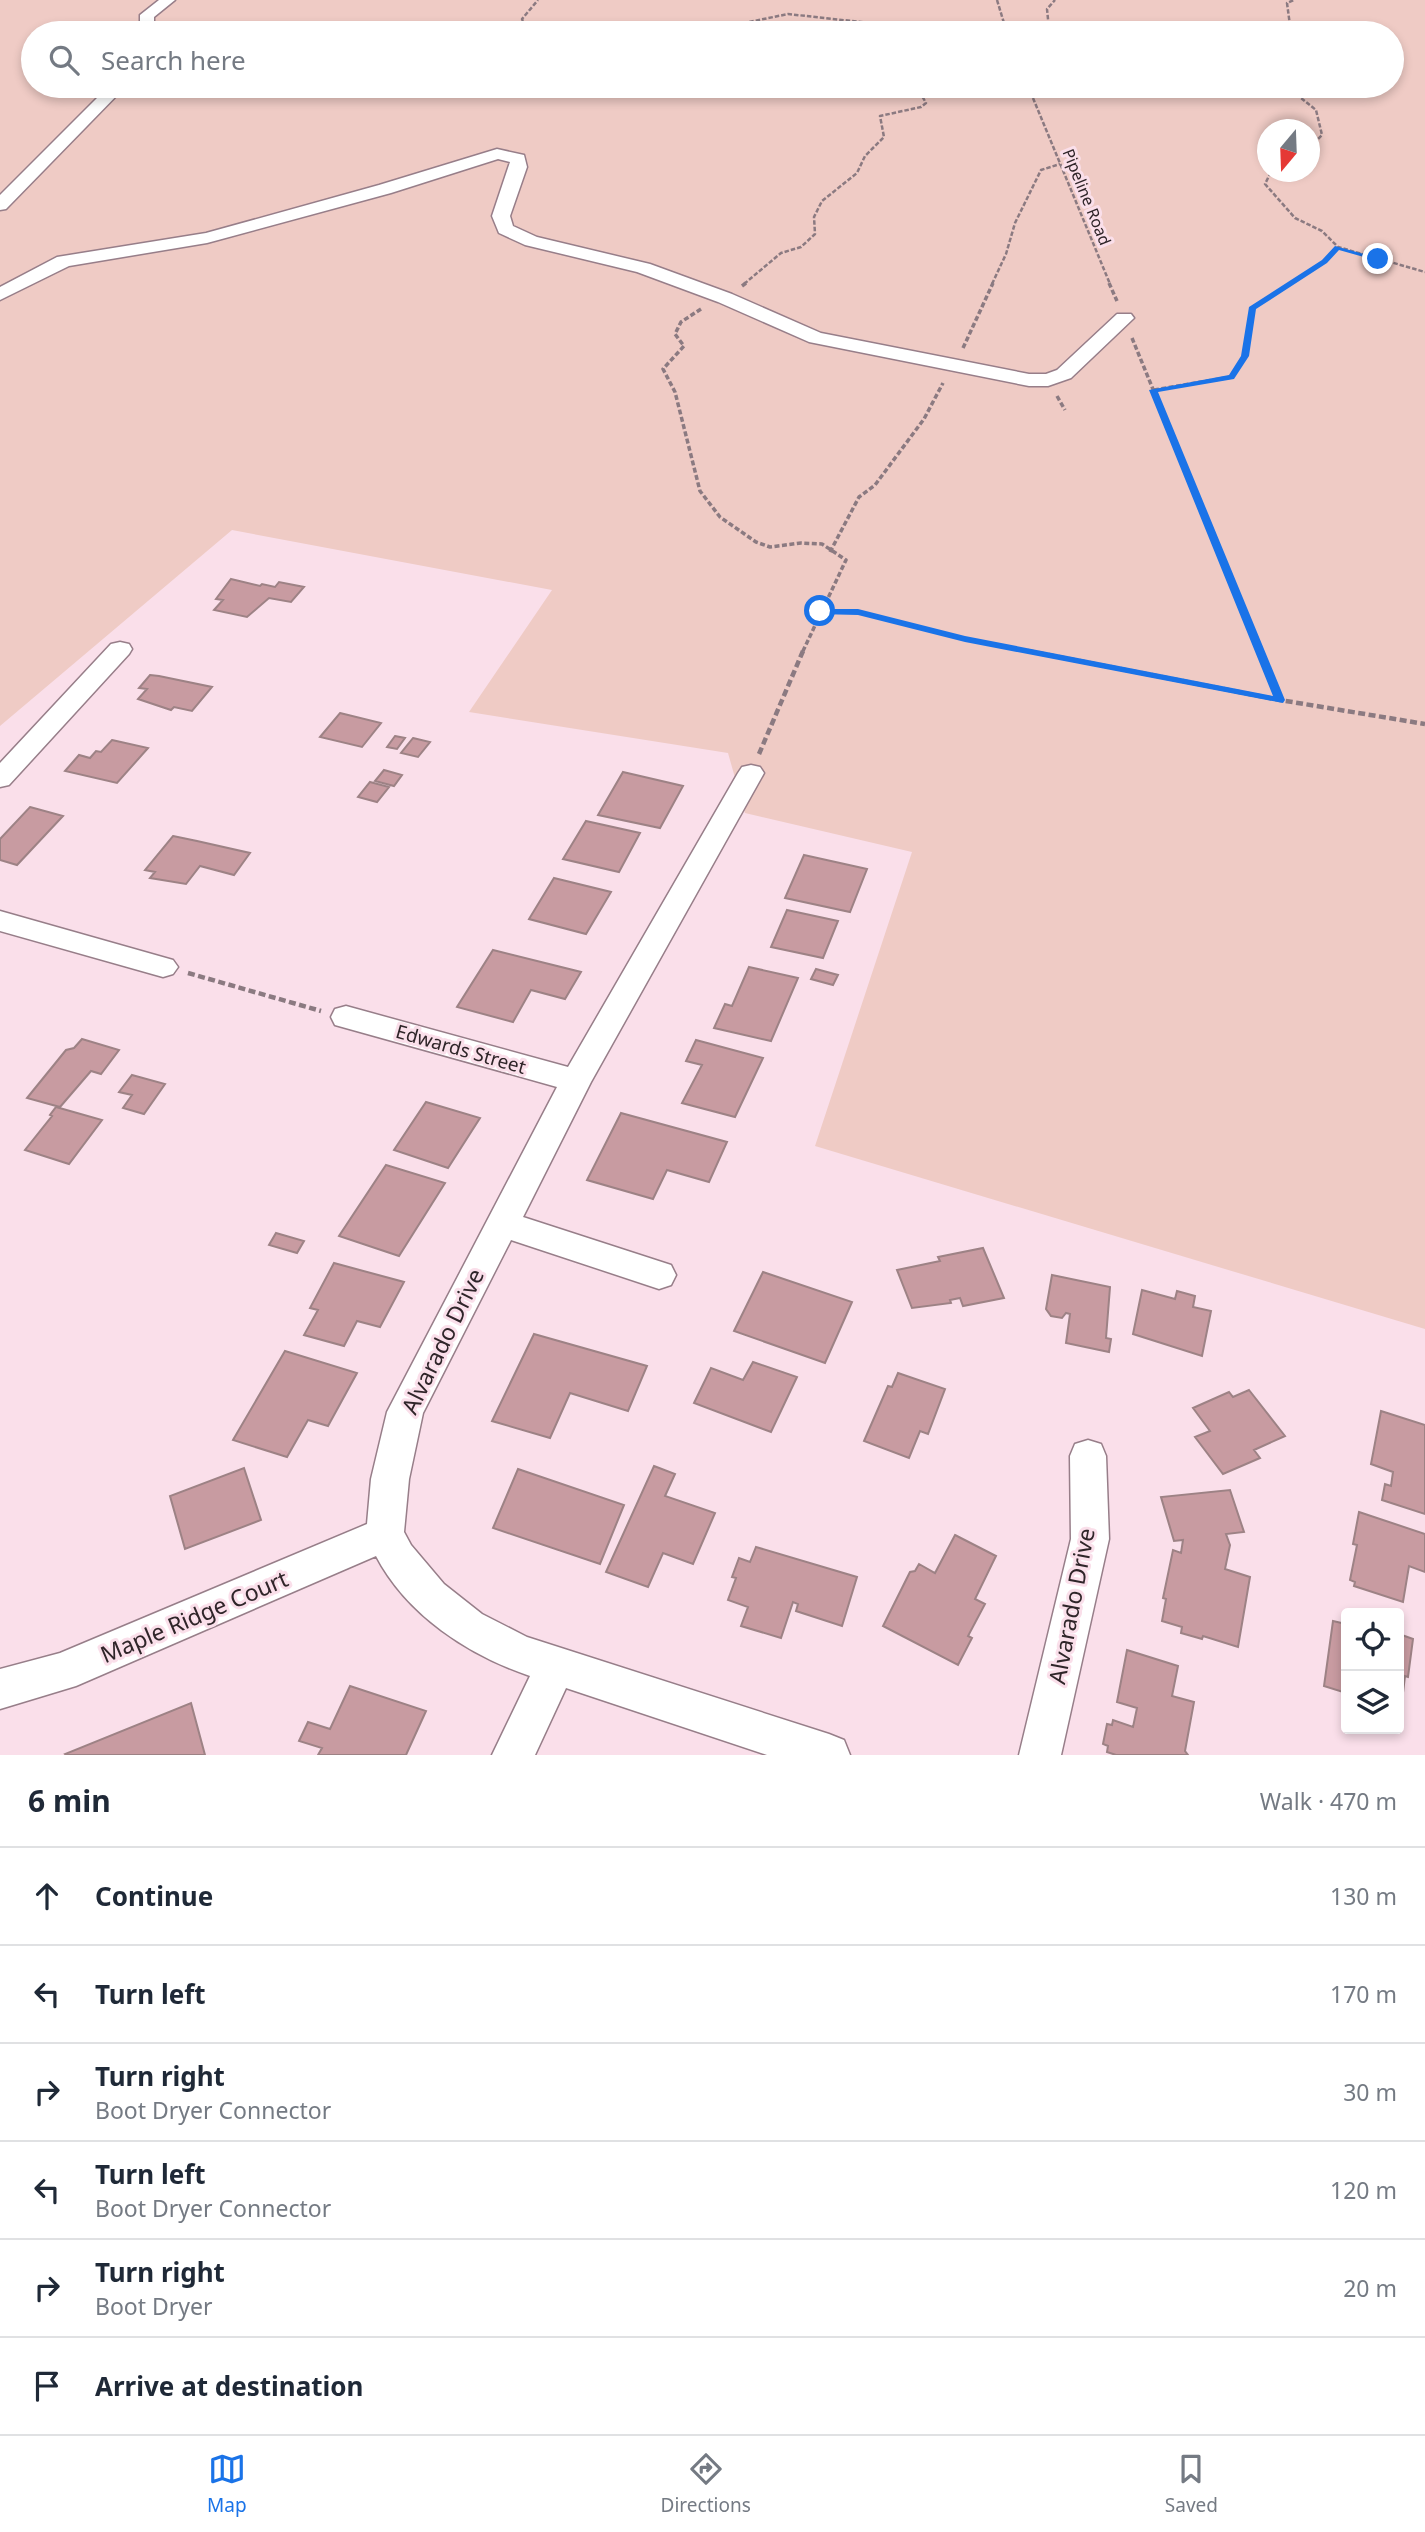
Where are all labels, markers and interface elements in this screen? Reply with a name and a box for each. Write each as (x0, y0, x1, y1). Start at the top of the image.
search box (21, 21, 1404, 98)
icon: search (45, 41, 83, 79)
text: Search here (101, 42, 246, 78)
north arrow (1257, 119, 1320, 182)
street label: Pipeline Road (1058, 145, 1116, 249)
route end (1362, 243, 1393, 274)
route start (804, 595, 835, 626)
street label: Edwards Street (393, 1018, 529, 1080)
street label: Alvarado Drive (393, 1263, 491, 1419)
street label: Alvarado Drive (1040, 1525, 1102, 1687)
street label: Maple Ridge Court (95, 1562, 293, 1670)
map controls (1341, 1608, 1404, 1734)
button: locate (1341, 1608, 1404, 1671)
button: layers (1341, 1671, 1404, 1734)
text: 6 min (28, 1780, 111, 1821)
text: Walk · 470 m (1260, 1785, 1397, 1817)
icon: ahead (28, 1877, 66, 1915)
text: Continue (95, 1878, 213, 1914)
text: 130 m (1330, 1880, 1397, 1912)
icon: left (28, 1975, 66, 2013)
text: Turn left (95, 1976, 206, 2012)
text: 170 m (1330, 1978, 1397, 2010)
text: Turn right (95, 2058, 225, 2094)
icon: right (28, 2073, 66, 2111)
text: 30 m (1343, 2076, 1397, 2108)
text: Boot Dryer Connector (95, 2094, 331, 2126)
text: Turn left (95, 2156, 206, 2192)
icon: left (28, 2171, 66, 2209)
text: 120 m (1330, 2174, 1397, 2206)
text: Boot Dryer Connector (95, 2192, 331, 2224)
text: Turn right (95, 2254, 225, 2290)
icon: right (28, 2269, 66, 2307)
text: 20 m (1343, 2272, 1397, 2304)
text: Boot Dryer (95, 2290, 213, 2322)
icon: arrive (28, 2367, 66, 2405)
text: Arrive at destination (95, 2368, 364, 2404)
tab: Map (207, 2450, 247, 2518)
tab: Directions (661, 2450, 751, 2518)
tab: Saved (1165, 2450, 1218, 2518)

